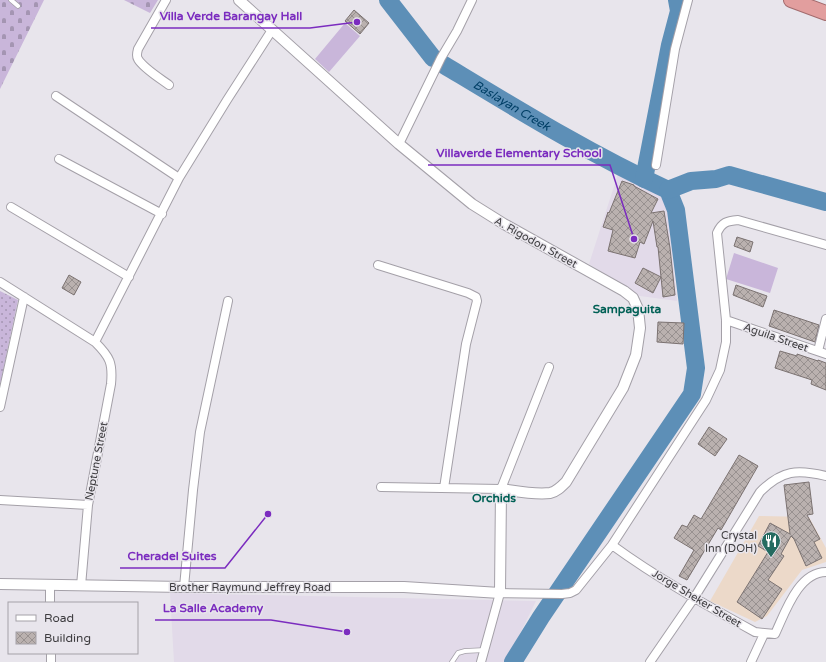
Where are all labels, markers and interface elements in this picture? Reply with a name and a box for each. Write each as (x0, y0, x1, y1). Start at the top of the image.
callout: Villa Verde Barangay Hall (151, 4, 310, 28)
text: Villa Verde Barangay Hall (160, 9, 302, 24)
water label: Baslayan Creek (471, 77, 554, 134)
callout: Villaverde Elementary School (428, 141, 610, 165)
text: Villaverde Elementary School (436, 146, 602, 161)
street label: A. Rigodon Street (492, 214, 579, 271)
district label: Sampaguita (593, 302, 662, 317)
street label: Aguila Street (742, 320, 810, 355)
street label: Neptune Street (82, 421, 110, 502)
district label: Orchids (472, 491, 516, 505)
place label: Crystal Inn (DOH) (705, 529, 757, 555)
restaurant icon: Crystal Inn (DOH) (760, 530, 782, 558)
callout: Cheradel Suites (120, 544, 225, 568)
text: Cheradel Suites (128, 549, 217, 563)
street label: Jorge Sheker Street (650, 567, 744, 630)
street label: Brother Raymund Jeffrey Road (169, 581, 331, 594)
callout: La Salle Academy (155, 596, 271, 620)
text: La Salle Academy (163, 601, 264, 616)
legend (8, 602, 138, 654)
text: Road (44, 611, 74, 625)
text: Building (44, 631, 91, 645)

